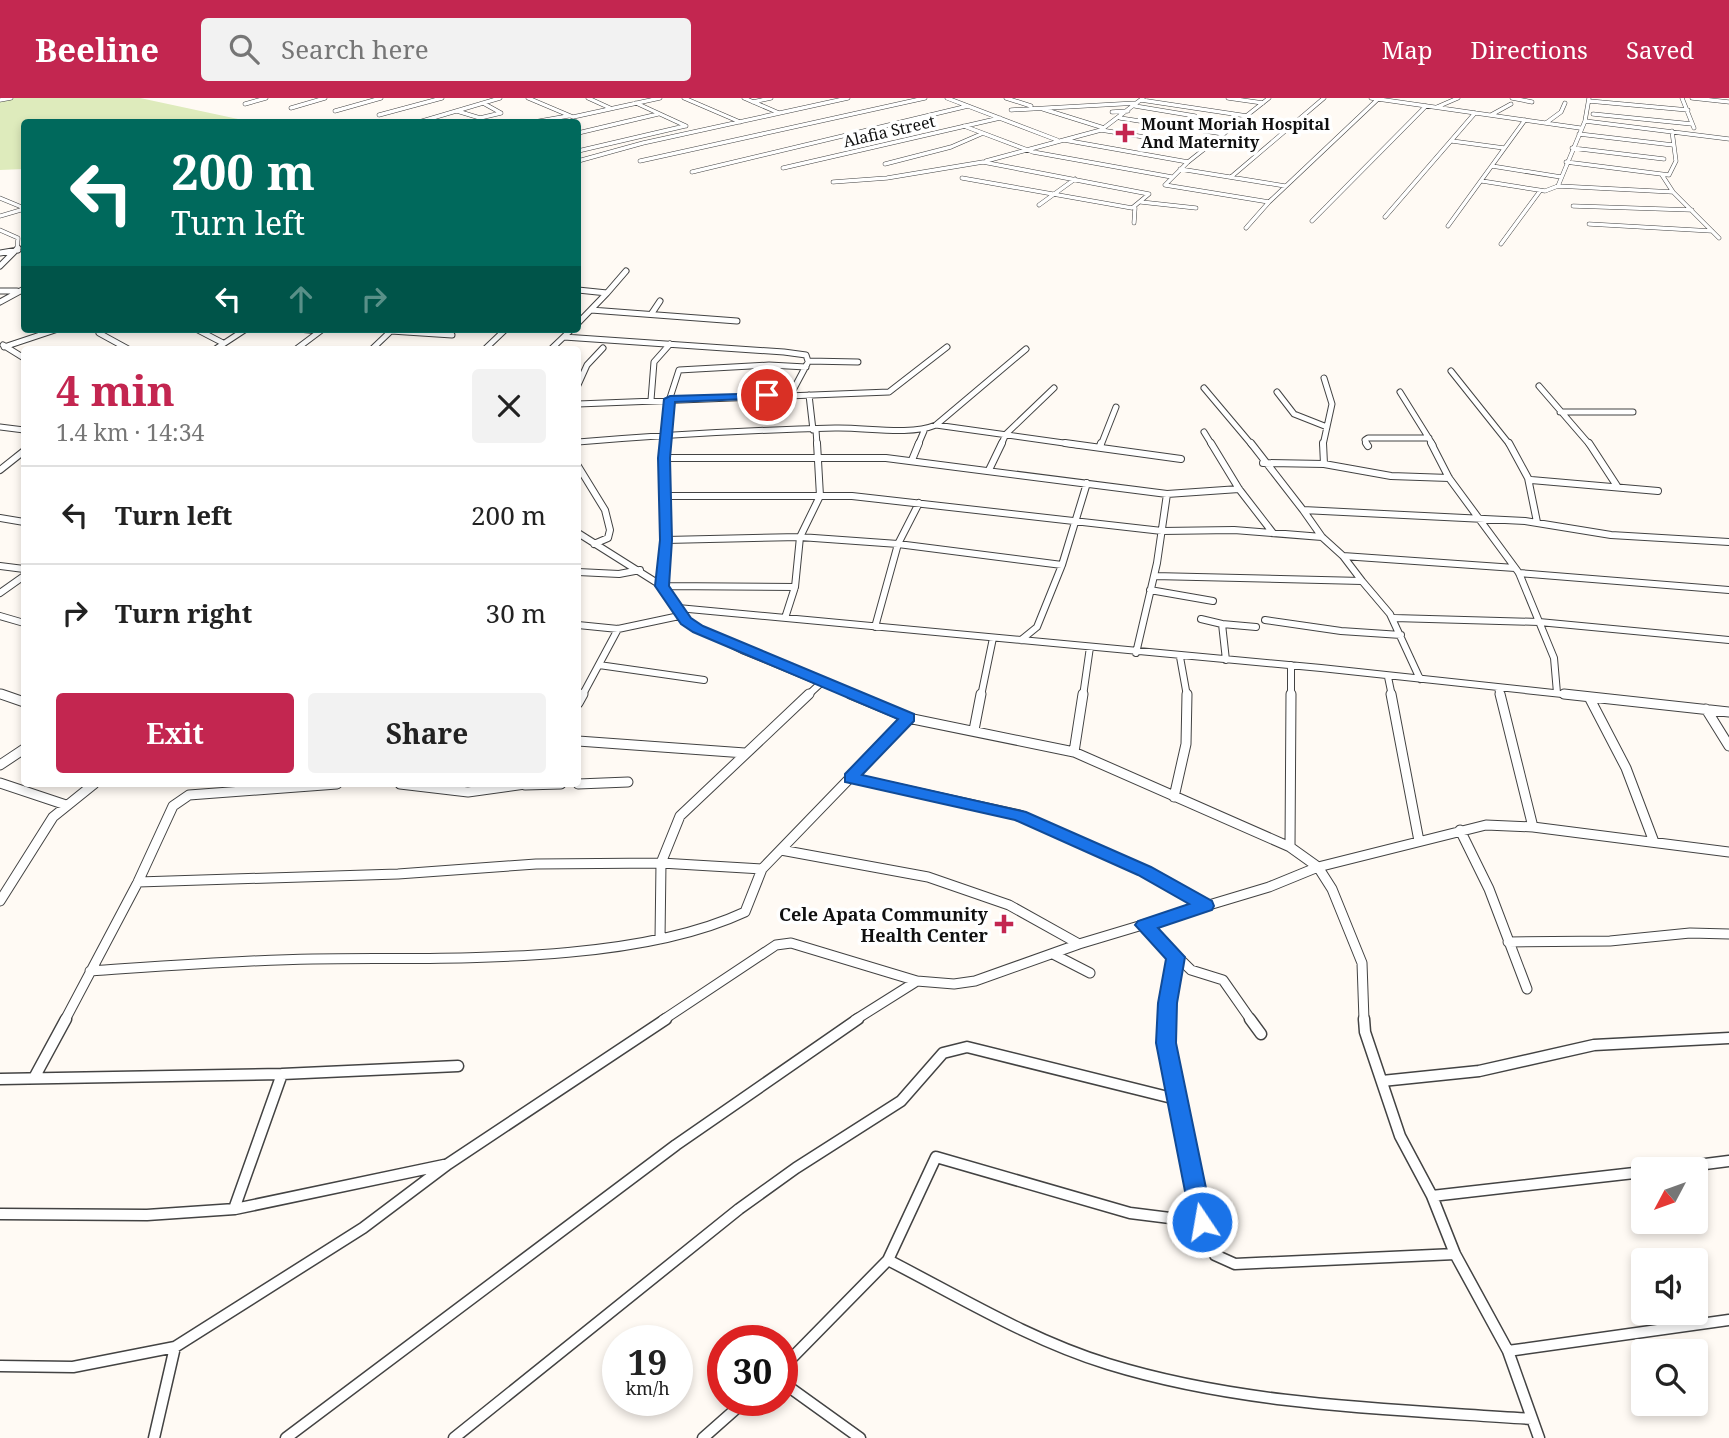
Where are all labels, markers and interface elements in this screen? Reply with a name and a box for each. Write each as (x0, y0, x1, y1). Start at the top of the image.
search box (201, 18, 691, 81)
text: Beeline (35, 27, 159, 72)
icon: search (225, 30, 263, 68)
text: Search here (281, 31, 429, 67)
text: Map (1382, 33, 1433, 66)
text: Directions (1471, 33, 1588, 66)
text: Saved (1626, 33, 1694, 66)
street label: Alafia Street (841, 110, 937, 152)
place label: Mount Moriah Hospital And Maternity (1141, 113, 1330, 153)
marker: Mount Moriah Hospital And Maternity (1115, 123, 1135, 143)
text: 200 m (171, 138, 315, 204)
icon: left (56, 147, 147, 238)
text: Turn left (171, 201, 305, 244)
icon: left (209, 280, 247, 318)
icon: ahead (282, 280, 320, 318)
icon: right (355, 280, 393, 318)
text: 4 min (56, 361, 175, 418)
pin (737, 365, 797, 425)
button: close (472, 369, 546, 443)
icon: arrive (748, 376, 786, 414)
text: 1.4 km · 14:34 (56, 416, 204, 448)
icon: left (56, 496, 94, 534)
text: Turn left (115, 497, 232, 533)
text: 200 m (471, 497, 546, 533)
icon: right (56, 594, 94, 632)
text: Turn right (115, 595, 252, 631)
text: 30 m (486, 595, 546, 631)
button: Exit (56, 693, 294, 773)
button: Share (308, 693, 546, 773)
place label: Cele Apata Community Health Center (779, 902, 989, 947)
marker: Cele Apata Community Health Center (994, 914, 1014, 934)
north arrow (1631, 1157, 1708, 1234)
map controls (1631, 1157, 1708, 1416)
position arrow (1165, 1185, 1239, 1259)
button: sound (1631, 1248, 1708, 1325)
speed limit sign: 30 (707, 1325, 798, 1416)
text: 19 (628, 1338, 667, 1385)
button: search (1631, 1339, 1708, 1416)
text: km/h (625, 1376, 670, 1400)

